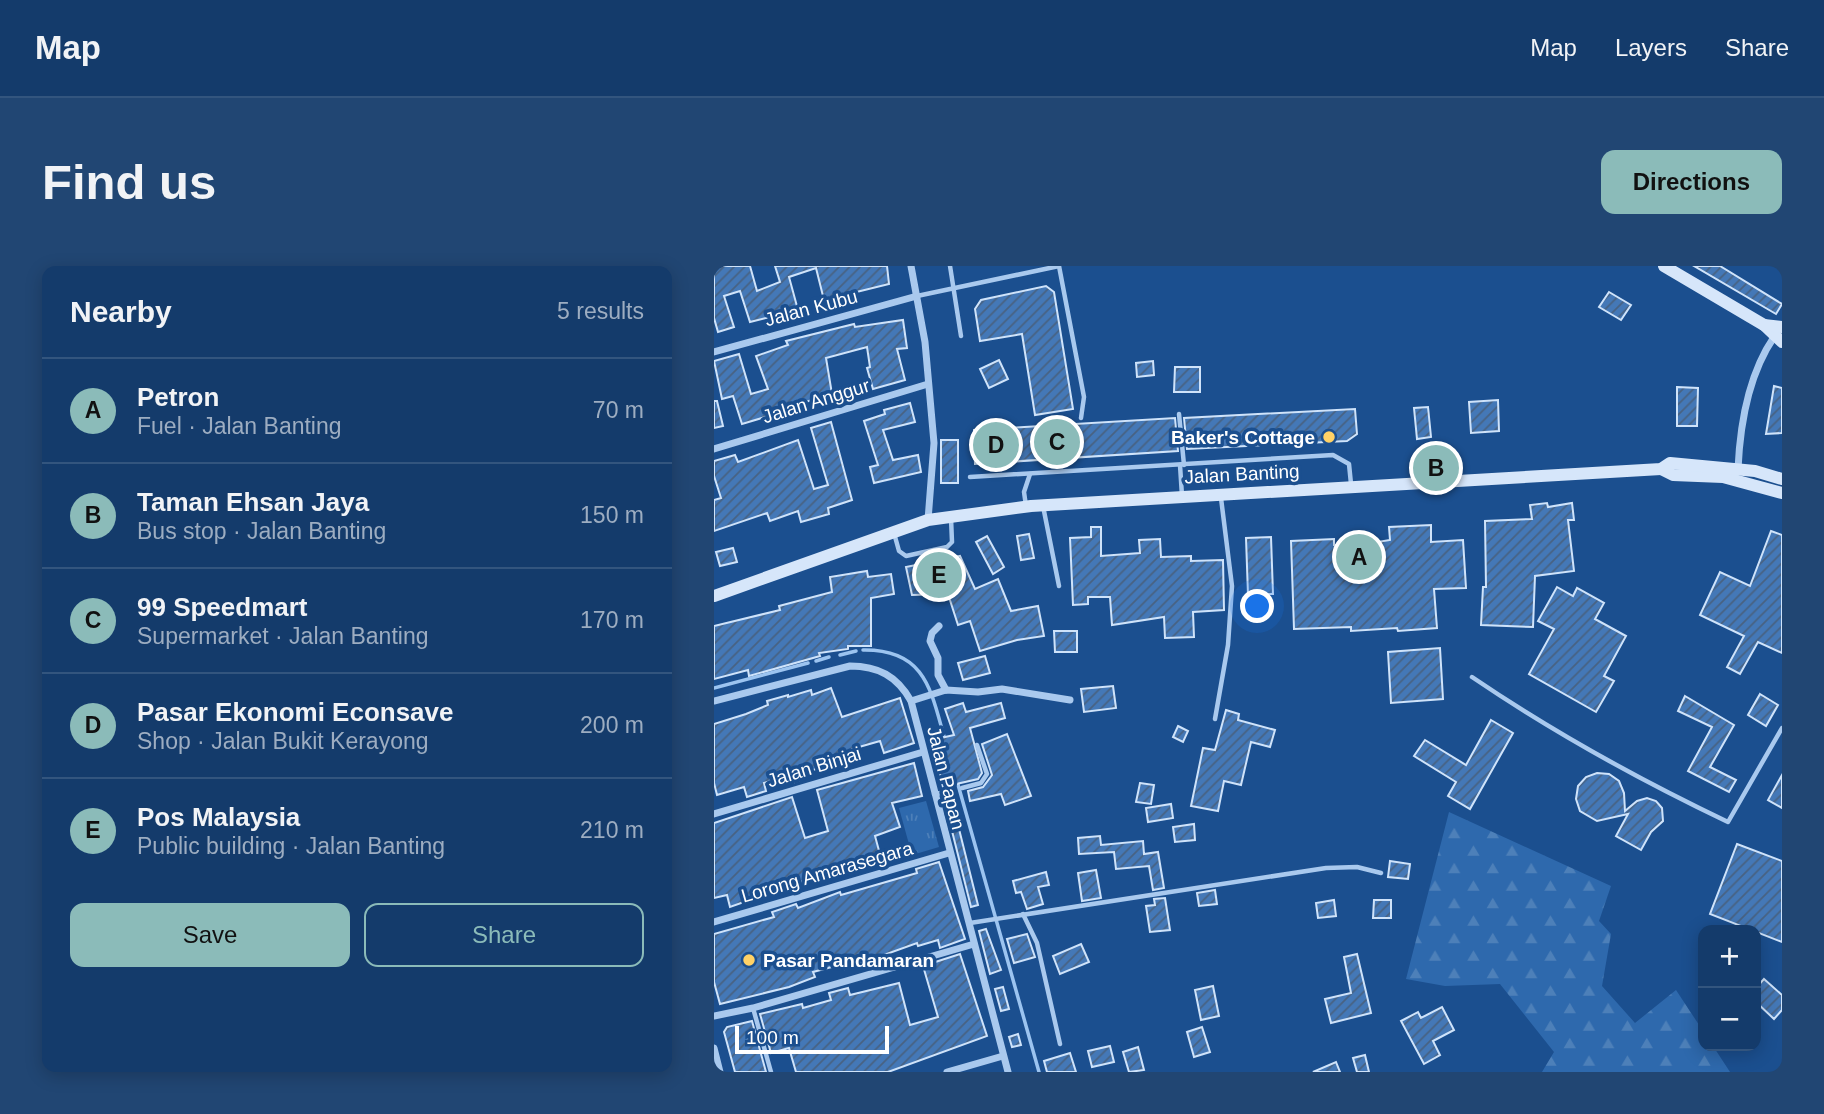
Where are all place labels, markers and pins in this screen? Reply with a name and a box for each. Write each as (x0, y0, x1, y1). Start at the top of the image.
pin: C (1034, 416, 1080, 468)
pin: D (973, 419, 1019, 471)
place label: Baker's Cottage (1171, 427, 1315, 448)
marker: Baker's Cottage (1321, 429, 1337, 445)
pin: B (1413, 442, 1459, 494)
pin: A (1336, 531, 1382, 583)
pin: E (916, 549, 962, 601)
place label: Pasar Pandamaran (763, 950, 934, 971)
marker: Pasar Pandamaran (741, 952, 757, 968)

